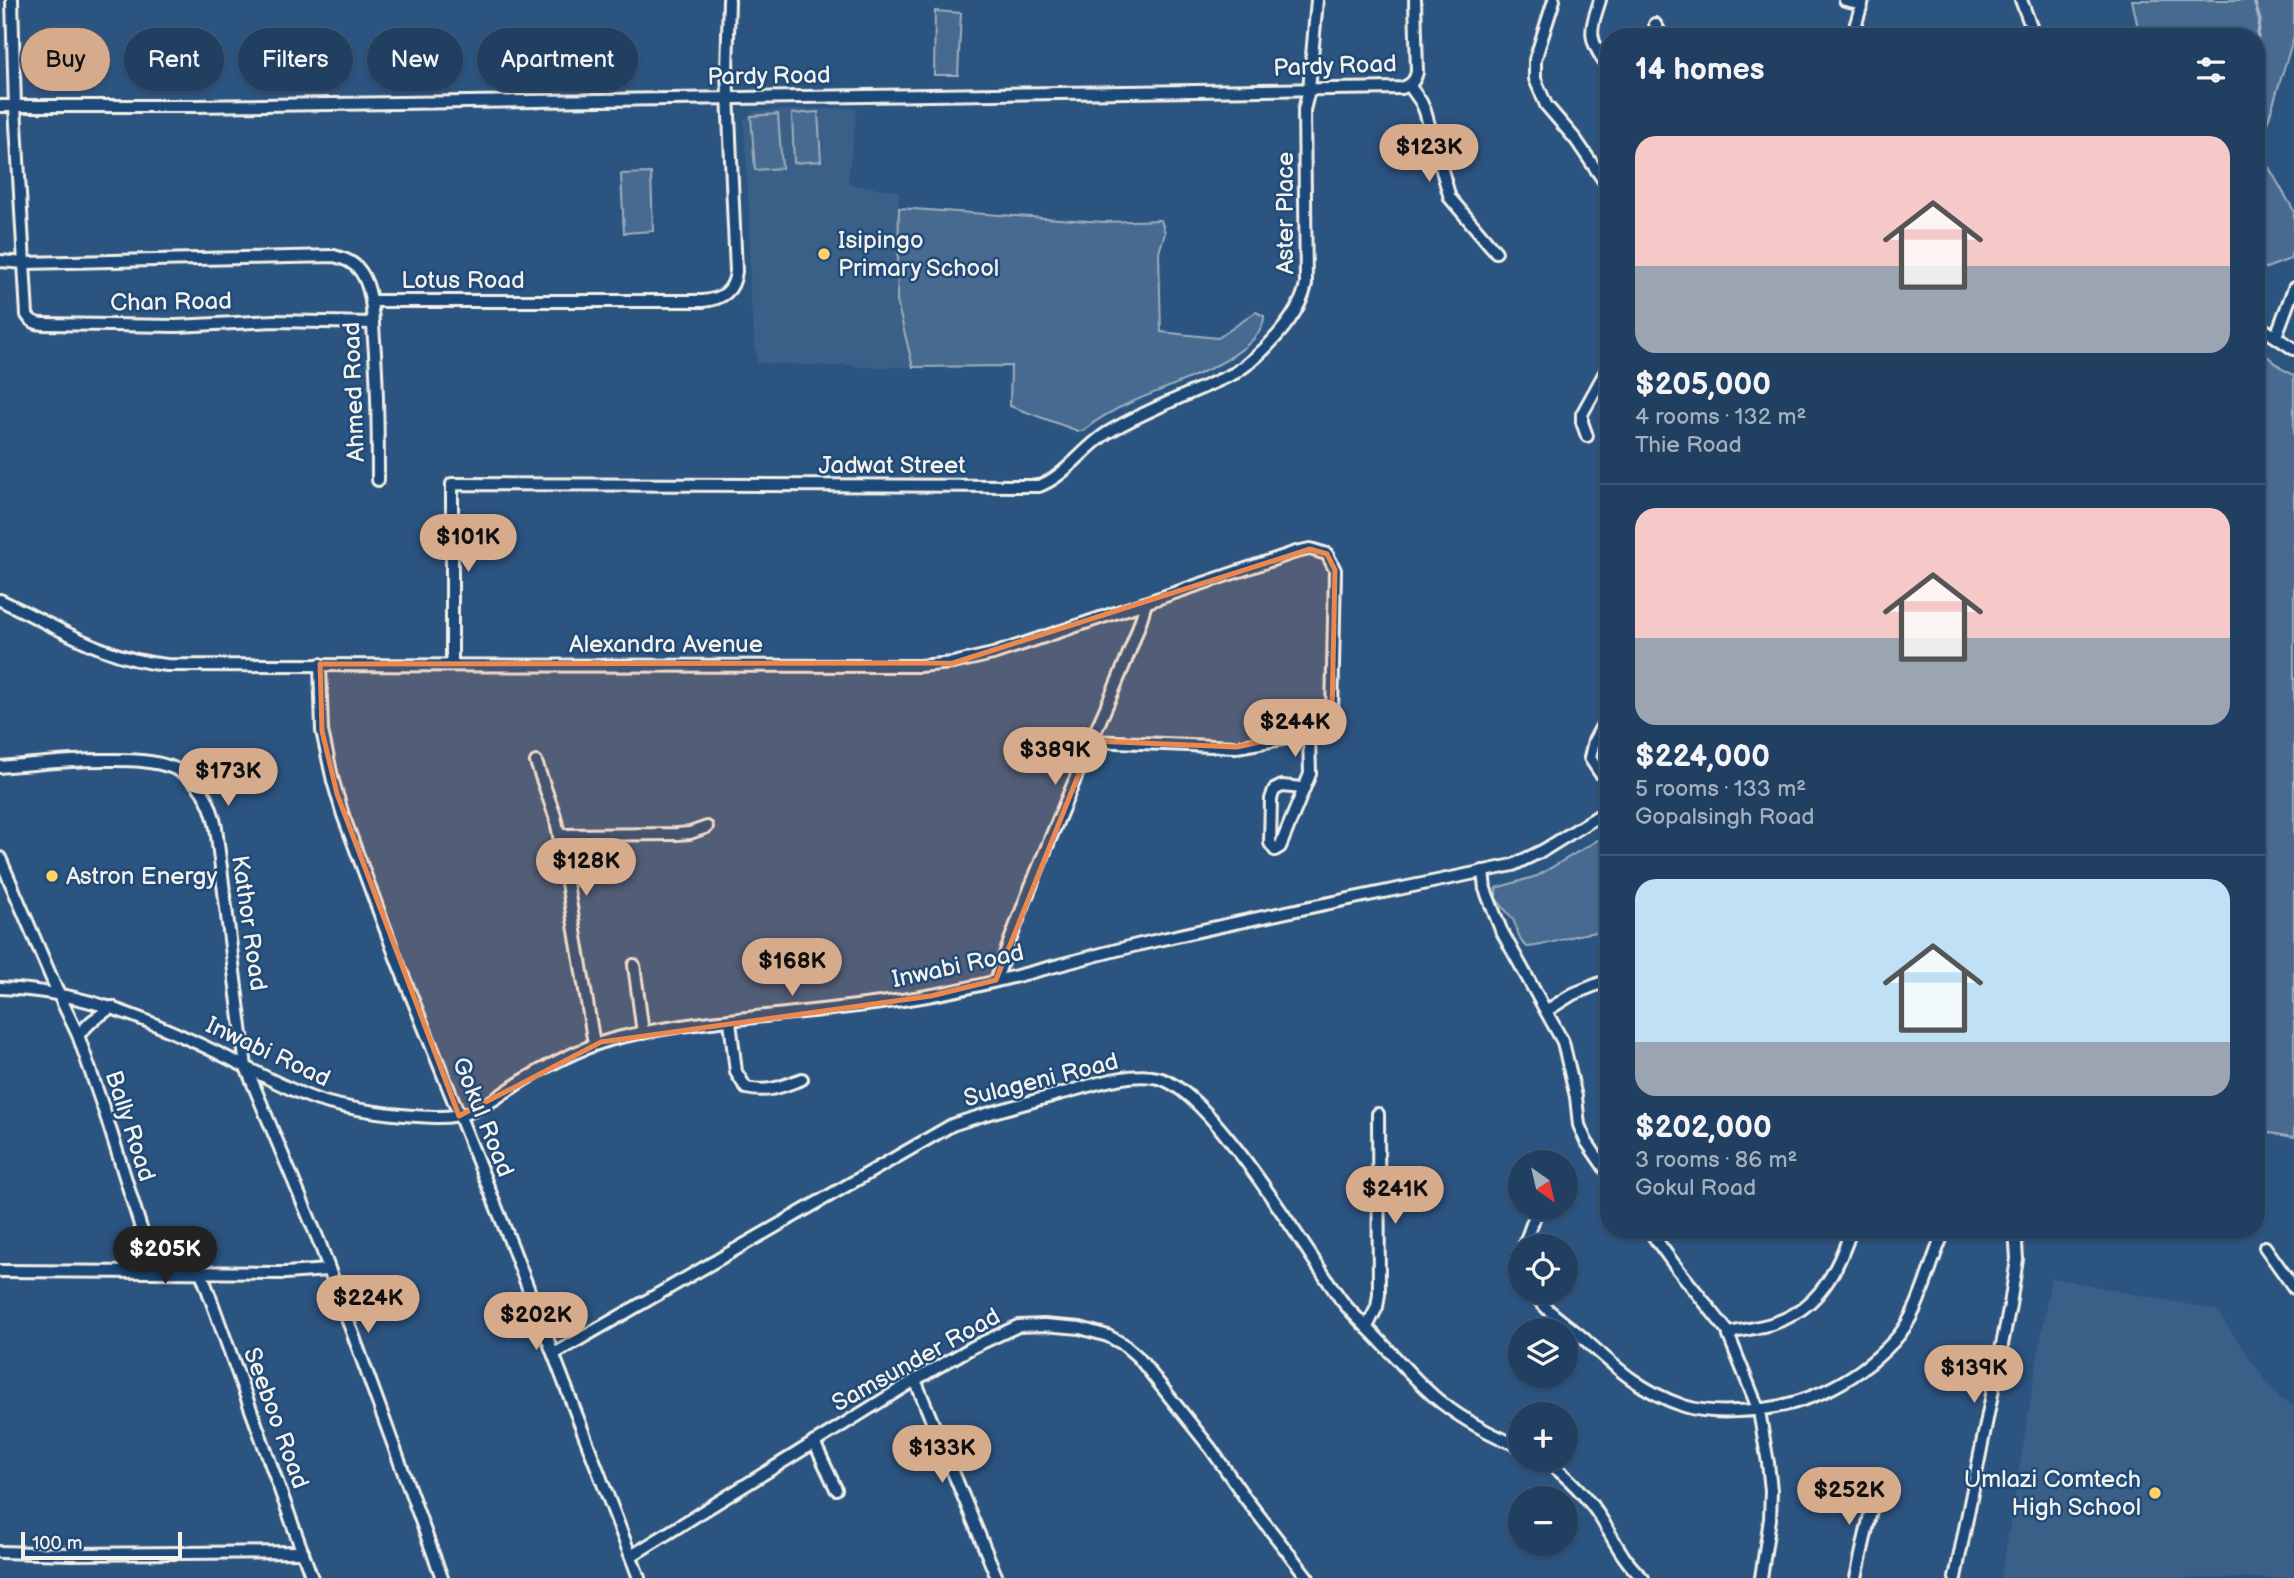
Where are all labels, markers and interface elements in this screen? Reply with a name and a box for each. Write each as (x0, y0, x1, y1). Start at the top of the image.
chip: Buy (21, 28, 110, 91)
chip: Rent (124, 28, 224, 91)
chip: Filters (238, 28, 353, 91)
chip: New (367, 28, 463, 91)
chip: Apartment (477, 28, 638, 91)
street label: Pardy Road (1273, 49, 1397, 83)
icon: filters (2192, 51, 2230, 89)
text: 14 homes (1635, 52, 1764, 88)
street label: Pardy Road (707, 60, 831, 92)
pin: $123K (1380, 124, 1478, 184)
text: $123K (1395, 133, 1463, 161)
street label: Aster Place (1271, 152, 1300, 274)
icon: home (1870, 182, 1996, 308)
place label: Isipingo Primary School (838, 226, 999, 283)
marker: Isipingo Primary School (816, 246, 832, 262)
street label: Lotus Road (401, 266, 525, 295)
street label: Chan Road (110, 286, 232, 318)
street label: Ahmed Road (337, 321, 371, 463)
text: $205,000 (1635, 367, 1771, 403)
text: 4 rooms · 132 m² (1635, 403, 1806, 431)
text: Thie Road (1635, 431, 1742, 459)
street label: Jadwat Street (818, 451, 966, 480)
pin: $101K (419, 514, 517, 574)
text: $101K (436, 523, 500, 551)
icon: home (1870, 554, 1996, 680)
street label: Alexandra Avenue (569, 630, 763, 659)
pin: $244K (1246, 700, 1344, 759)
text: $244K (1260, 708, 1330, 736)
pin: $389K (1006, 728, 1104, 787)
text: $389K (1019, 736, 1091, 764)
text: $224,000 (1635, 739, 1770, 775)
pin: $173K (179, 748, 277, 808)
text: $173K (195, 757, 261, 785)
text: 5 rooms · 133 m² (1635, 775, 1806, 803)
text: Gopalsingh Road (1635, 803, 1814, 831)
pin: $128K (537, 838, 635, 898)
text: $128K (552, 847, 620, 875)
street label: Kathor Road (225, 854, 273, 992)
place label: Astron Energy (66, 862, 217, 891)
marker: Astron Energy (44, 868, 60, 884)
icon: home (1870, 925, 1996, 1051)
street label: Inwabi Road (889, 938, 1027, 994)
pin: $168K (743, 939, 841, 998)
text: $168K (758, 947, 826, 975)
street label: Inwabi Road (201, 1011, 335, 1093)
street label: Sulageni Road (961, 1047, 1121, 1113)
street label: Gokul Road (446, 1053, 520, 1181)
street label: Bally Road (99, 1067, 161, 1185)
text: $202,000 (1635, 1110, 1772, 1146)
text: 3 rooms · 86 m² (1635, 1146, 1797, 1174)
north arrow (1508, 1150, 1578, 1220)
map controls (1508, 1150, 1578, 1556)
pin: $241K (1346, 1166, 1444, 1226)
text: Gokul Road (1635, 1174, 1756, 1202)
text: $241K (1362, 1175, 1428, 1203)
pin: $205K (116, 1226, 214, 1286)
button: locate (1508, 1234, 1578, 1304)
text: $205K (129, 1235, 201, 1263)
pin: $224K (319, 1276, 417, 1335)
text: $224K (332, 1284, 404, 1312)
pin: $202K (487, 1292, 585, 1352)
text: $202K (500, 1301, 572, 1329)
street label: Samsunder Road (827, 1302, 1005, 1418)
button: layers (1508, 1318, 1578, 1388)
street label: Seeboo Road (237, 1343, 315, 1493)
pin: $139K (1925, 1346, 2023, 1405)
text: $139K (1940, 1354, 2008, 1382)
button: + (1508, 1402, 1578, 1472)
pin: $133K (893, 1426, 991, 1485)
text: $133K (908, 1434, 976, 1462)
place label: Umlazi Comtech High School (1964, 1465, 2141, 1522)
pin: $252K (1800, 1468, 1898, 1527)
text: $252K (1813, 1476, 1885, 1504)
marker: Umlazi Comtech High School (2147, 1485, 2163, 1501)
button: − (1508, 1486, 1578, 1556)
scale bar (21, 1529, 182, 1561)
text: 100 m (32, 1532, 83, 1555)

